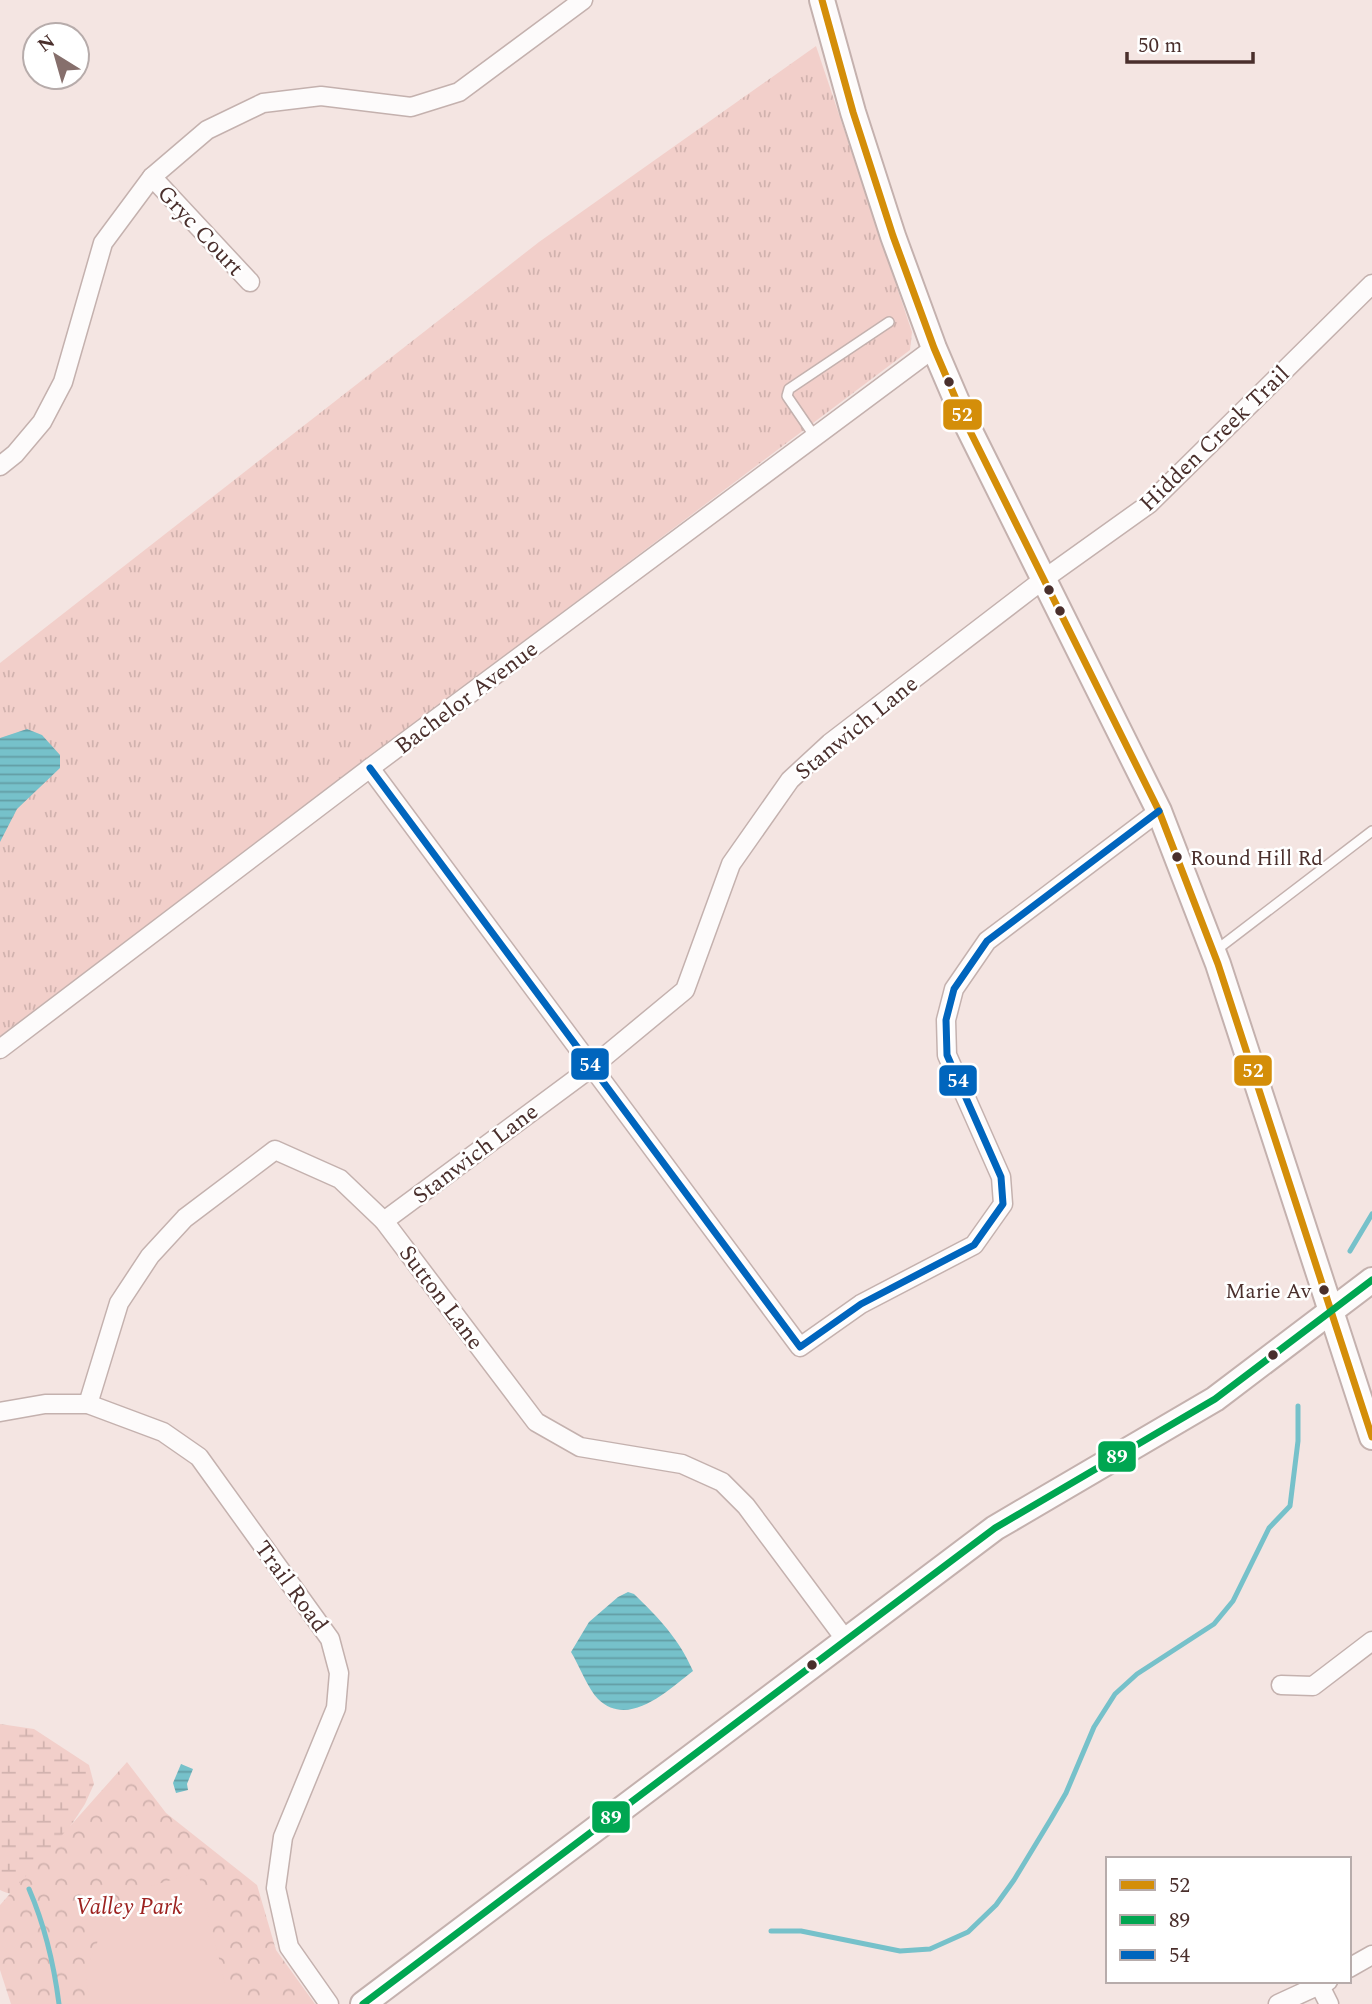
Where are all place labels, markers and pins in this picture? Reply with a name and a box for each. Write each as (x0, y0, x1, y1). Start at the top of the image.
unlabelled marker (942, 375, 956, 389)
unlabelled marker (1042, 583, 1056, 597)
unlabelled marker (1053, 604, 1067, 618)
place label: Round Hill Rd (1190, 843, 1323, 875)
marker: Round Hill Rd (1170, 850, 1184, 864)
place label: Marie Av (1225, 1276, 1312, 1308)
marker: Marie Av (1317, 1283, 1331, 1297)
unlabelled marker (1266, 1348, 1280, 1362)
unlabelled marker (805, 1658, 819, 1672)

